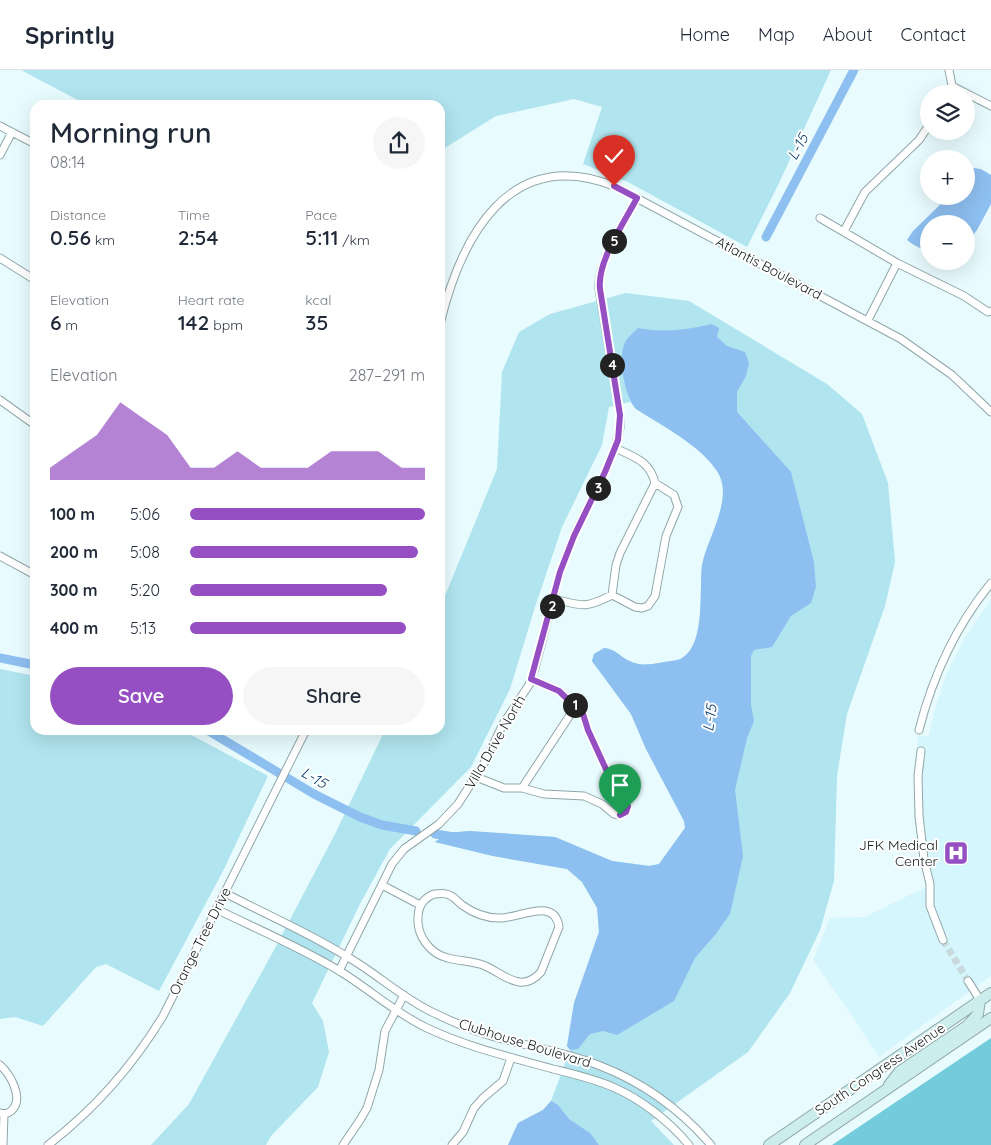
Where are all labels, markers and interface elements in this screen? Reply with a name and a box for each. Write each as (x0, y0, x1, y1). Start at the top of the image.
text: Sprintly (25, 20, 115, 50)
text: Home (680, 23, 730, 46)
text: Map (758, 23, 795, 46)
text: About (823, 23, 873, 46)
text: Contact (901, 23, 966, 46)
map controls (920, 85, 975, 270)
button: layers (920, 85, 975, 140)
text: Morning run (50, 115, 211, 150)
button: share (373, 117, 425, 169)
water label: L-15 (783, 129, 813, 163)
pin (593, 135, 635, 186)
icon: check (600, 142, 628, 170)
button: + (920, 150, 975, 205)
text: 08:14 (50, 152, 85, 172)
text: Distance (50, 206, 106, 224)
text: Time (178, 206, 210, 224)
text: Pace (305, 206, 337, 224)
button: − (920, 215, 975, 270)
text: 0.56 (50, 224, 91, 250)
text: 2:54 (178, 224, 218, 250)
text: 5:11 (305, 224, 338, 250)
pin: 5 (602, 228, 626, 254)
text: km (91, 231, 115, 249)
text: /km (338, 231, 370, 249)
text: 5 (610, 232, 619, 250)
street label: Atlantis Boulevard (713, 232, 825, 304)
text: Elevation (50, 291, 109, 309)
text: Heart rate (178, 291, 244, 309)
text: kcal (305, 291, 331, 309)
text: 6 (50, 309, 62, 335)
text: 142 (178, 309, 209, 335)
text: 35 (305, 309, 328, 335)
text: m (62, 316, 78, 334)
text: bpm (209, 316, 243, 334)
pin: 4 (600, 352, 624, 378)
text: 4 (608, 356, 617, 374)
text: Elevation (50, 365, 117, 385)
text: 287–291 m (349, 365, 425, 385)
pin: 3 (586, 476, 610, 500)
text: 3 (595, 479, 602, 497)
text: 100 m (50, 504, 95, 524)
text: 5:06 (130, 504, 160, 524)
text: 200 m (50, 542, 98, 562)
text: 5:08 (130, 542, 160, 562)
text: 300 m (50, 580, 97, 600)
text: 5:20 (130, 580, 160, 600)
pin: 2 (540, 594, 564, 618)
text: 2 (549, 597, 556, 615)
text: 400 m (50, 618, 98, 638)
text: 5:13 (130, 618, 156, 638)
button: Save (50, 667, 233, 725)
button: Share (243, 667, 425, 725)
street label: Villa Drive North (461, 692, 529, 792)
pin: 1 (562, 692, 588, 718)
text: 1 (573, 696, 578, 714)
water label: L-15 (698, 702, 721, 733)
water label: L-15 (298, 763, 332, 793)
pin (599, 764, 641, 815)
icon: arrive (606, 771, 634, 799)
place label: JFK Medical Center (859, 836, 939, 870)
hospital icon: JFK Medical Center (943, 840, 969, 866)
street label: Orange Tree Drive (165, 884, 235, 998)
street label: Clubhouse Boulevard (457, 1014, 593, 1072)
street label: South Congress Avenue (812, 1019, 949, 1119)

